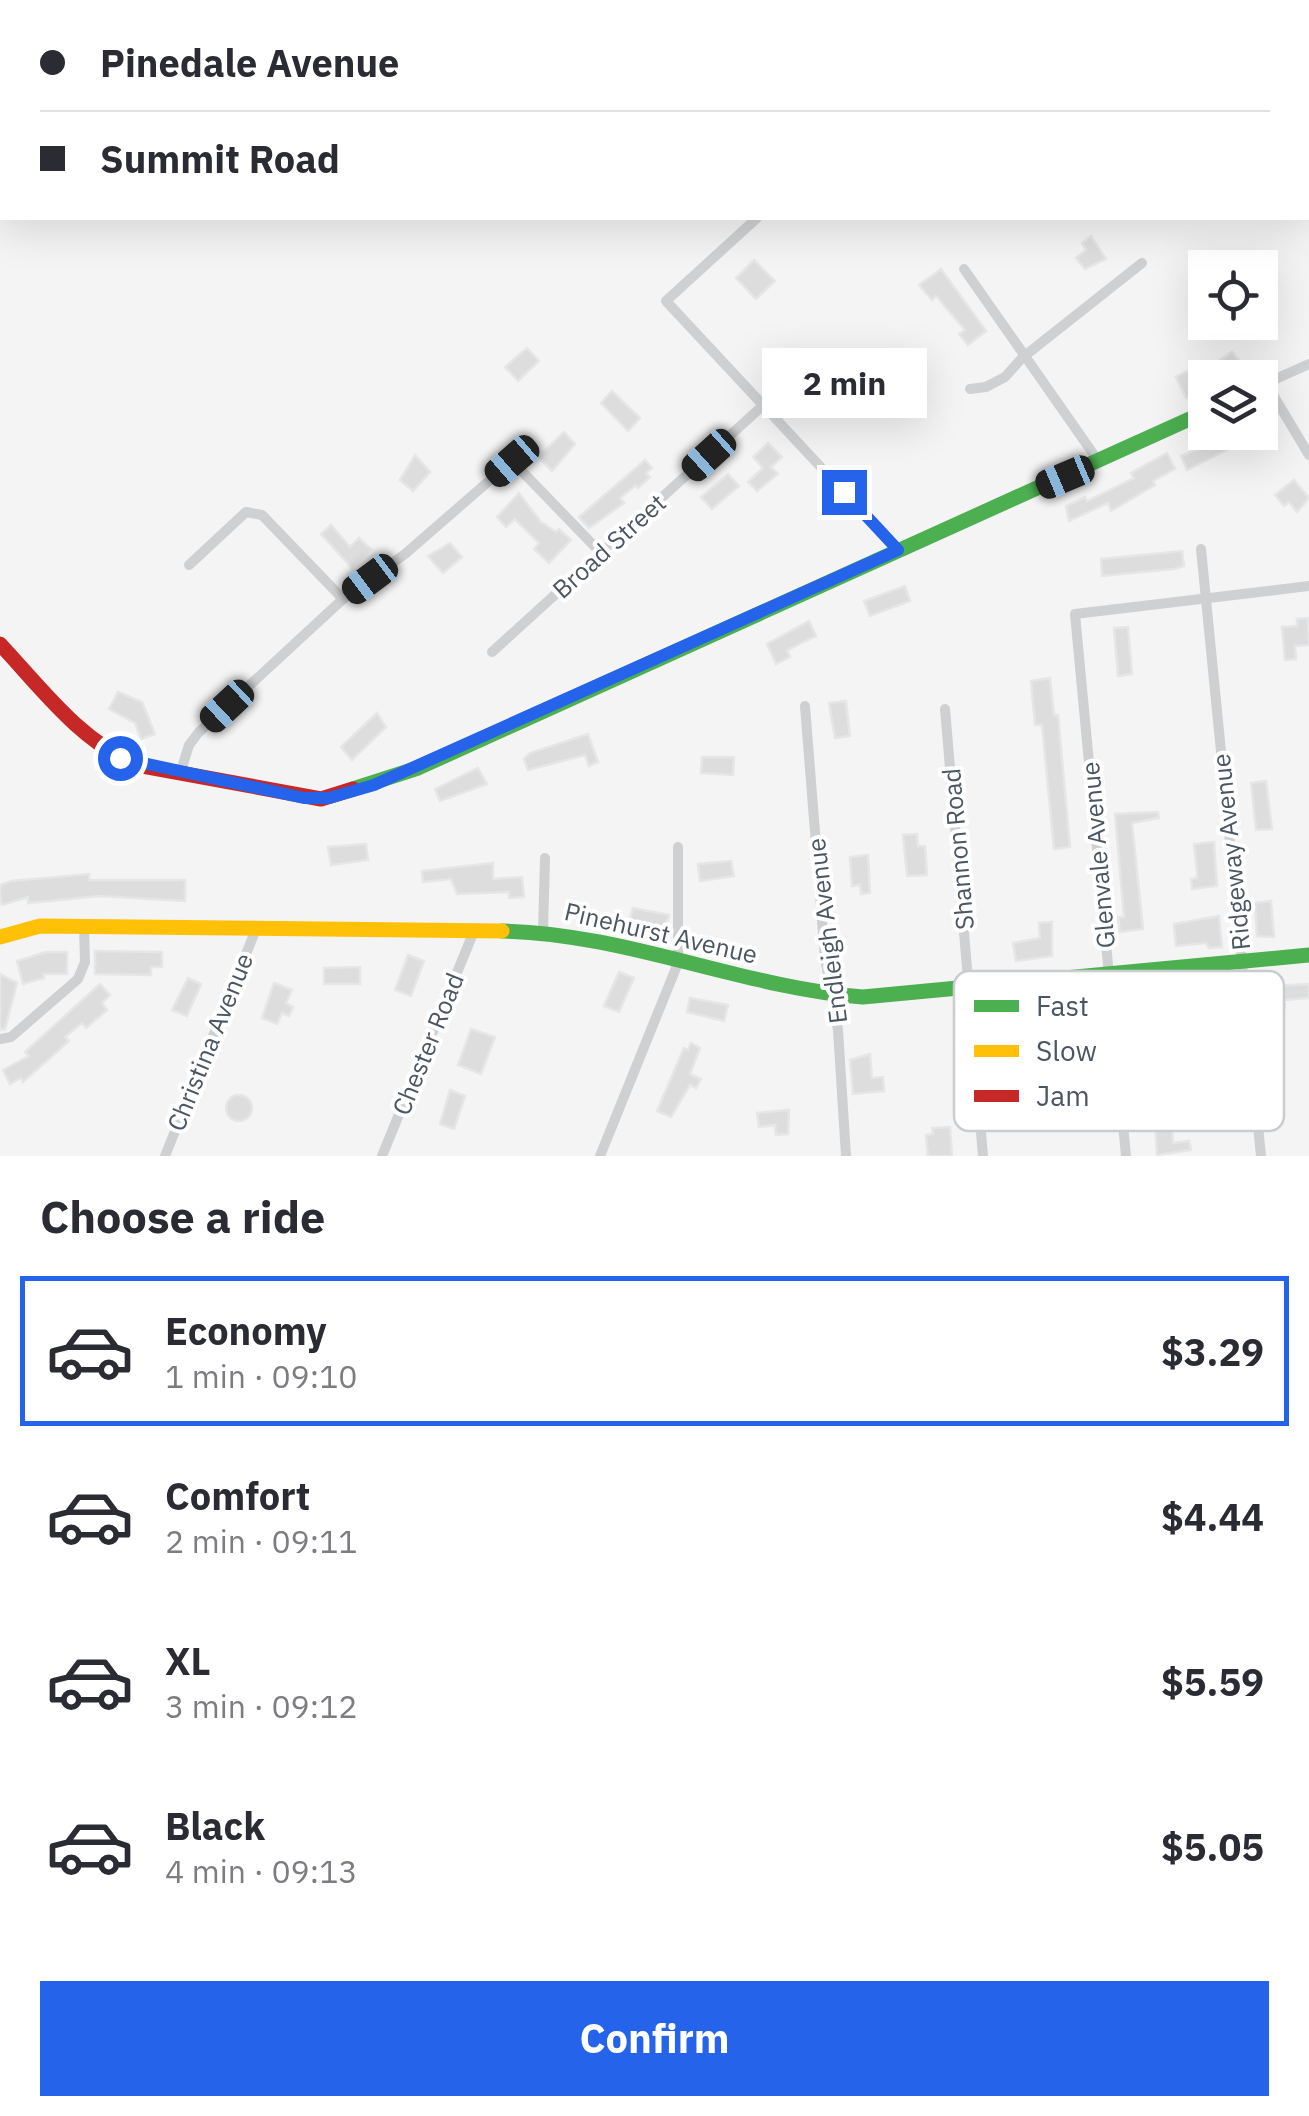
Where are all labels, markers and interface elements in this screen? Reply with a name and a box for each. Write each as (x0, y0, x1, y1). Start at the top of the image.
text: Pinedale Avenue (100, 38, 399, 87)
text: Summit Road (100, 134, 340, 183)
map controls (1188, 250, 1278, 450)
button: locate (1188, 250, 1278, 340)
callout: 2 min (762, 347, 926, 417)
button: layers (1188, 360, 1278, 450)
text: 2 min (803, 362, 886, 404)
car (677, 424, 741, 486)
car (480, 430, 544, 492)
car (1032, 451, 1098, 503)
route end (822, 470, 867, 515)
street label: Broad Street (545, 486, 672, 605)
car (337, 549, 403, 609)
car (195, 675, 259, 737)
route start (98, 736, 143, 781)
street label: Ridgeway Avenue (1204, 752, 1257, 952)
street label: Glenvale Avenue (1073, 760, 1122, 950)
street label: Shannon Road (934, 767, 981, 931)
street label: Endleigh Avenue (799, 836, 854, 1026)
street label: Pinehurst Avenue (561, 894, 761, 971)
street label: Christina Avenue (159, 948, 260, 1136)
street label: Chester Road (384, 968, 471, 1120)
legend (954, 971, 1284, 1131)
text: Fast (1036, 987, 1089, 1024)
text: Slow (1036, 1032, 1097, 1069)
text: Jam (1036, 1077, 1090, 1114)
text: Choose a ride (40, 1187, 325, 1245)
icon: car (45, 1306, 135, 1396)
text: Economy (165, 1306, 327, 1355)
text: $3.29 (1161, 1327, 1264, 1376)
text: 1 min · 09:10 (165, 1355, 358, 1397)
icon: car (45, 1471, 135, 1561)
text: Comfort (165, 1471, 310, 1520)
text: $4.44 (1161, 1492, 1264, 1541)
text: 2 min · 09:11 (165, 1520, 358, 1562)
icon: car (45, 1636, 135, 1726)
text: XL (165, 1636, 211, 1685)
text: $5.59 (1161, 1657, 1264, 1706)
text: 3 min · 09:12 (165, 1685, 358, 1727)
icon: car (45, 1801, 135, 1891)
text: Black (165, 1801, 265, 1850)
text: $5.05 (1161, 1822, 1264, 1871)
text: 4 min · 09:13 (165, 1850, 358, 1892)
button: Confirm (40, 1981, 1269, 2096)

